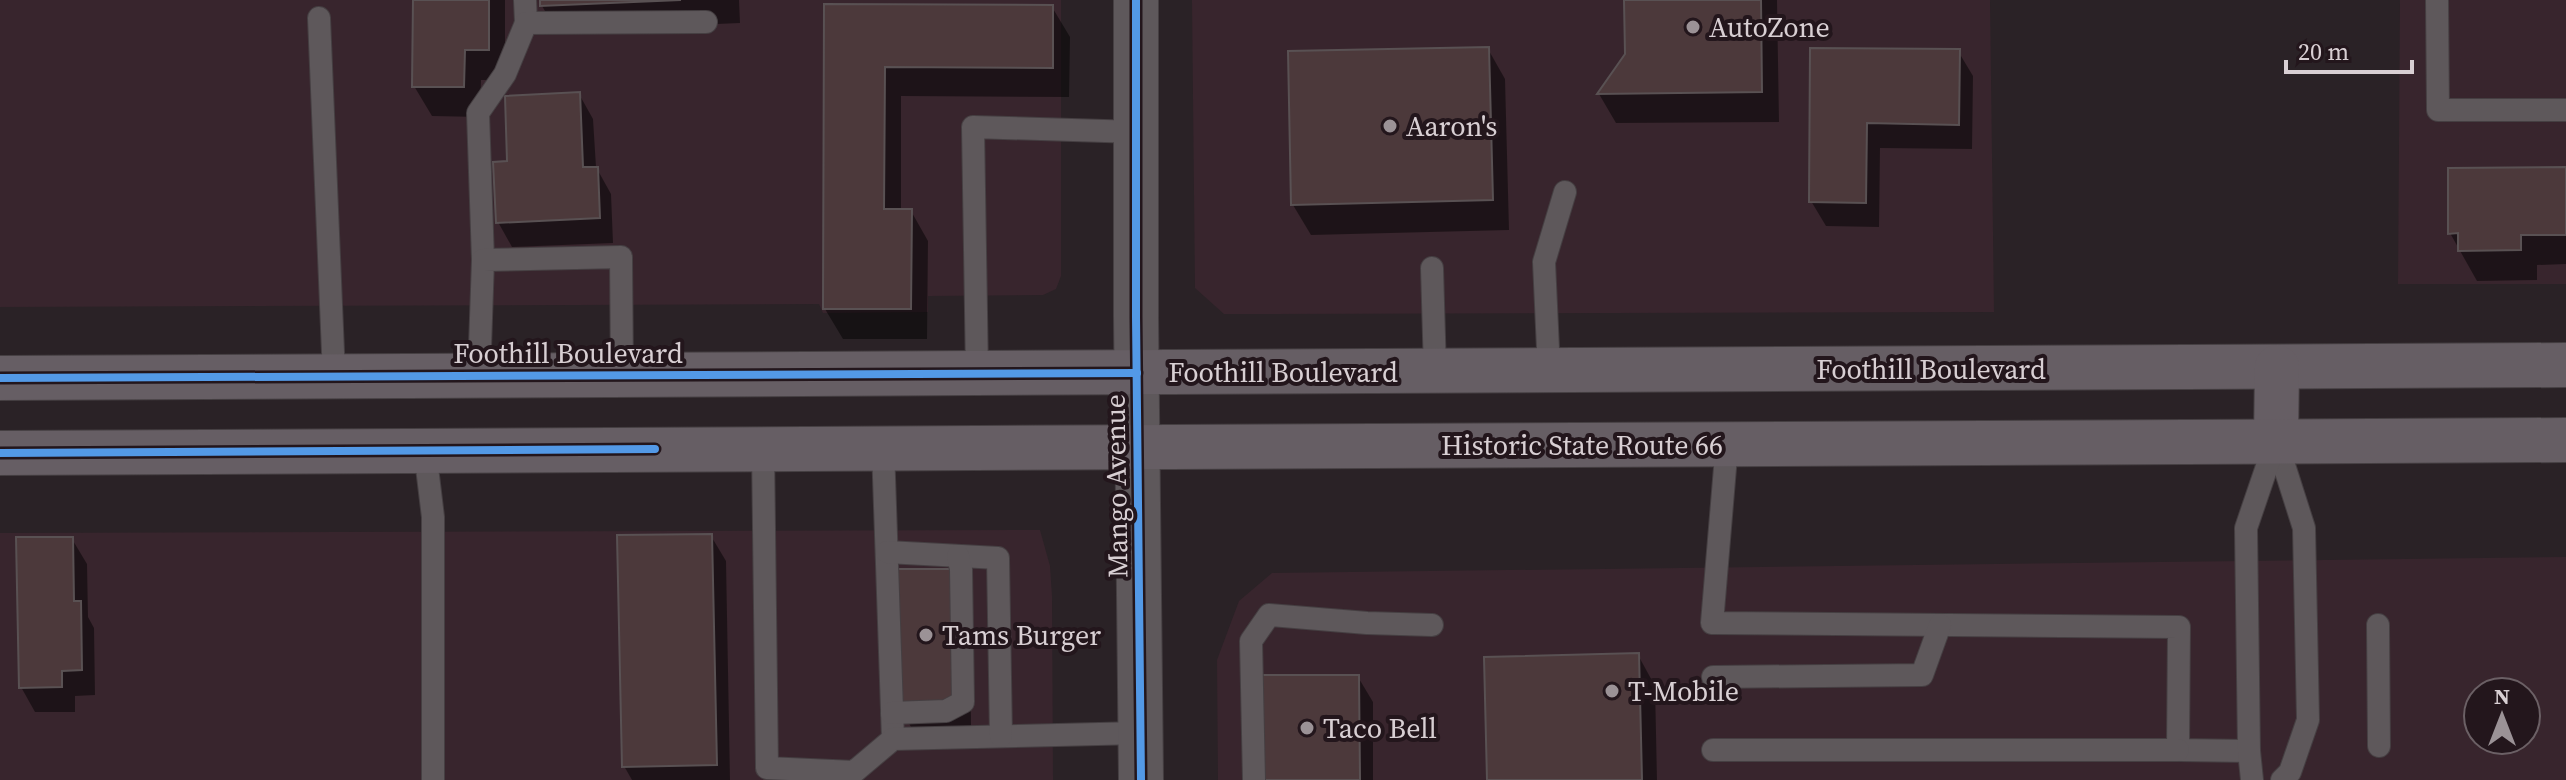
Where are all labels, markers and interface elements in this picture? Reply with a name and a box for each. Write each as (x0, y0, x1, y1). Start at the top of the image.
place label: AutoZone (1709, 8, 1830, 46)
marker: AutoZone (1684, 18, 1702, 36)
scale bar (2286, 24, 2412, 74)
text: 20 m (2298, 35, 2349, 68)
place label: Aaron's (1406, 107, 1497, 145)
marker: Aaron's (1381, 117, 1399, 135)
street label: Foothill Boulevard (453, 334, 683, 372)
street label: Foothill Boulevard (1816, 350, 2046, 388)
street label: Foothill Boulevard (1168, 353, 1398, 391)
street label: Mango Avenue (1095, 394, 1137, 578)
street label: Historic State Route 66 (1441, 426, 1723, 464)
place label: Tams Burger (942, 616, 1101, 654)
marker: Tams Burger (917, 626, 935, 644)
place label: T-Mobile (1628, 672, 1739, 710)
north arrow (2462, 676, 2542, 756)
text: N (2494, 681, 2510, 711)
marker: T-Mobile (1603, 682, 1621, 700)
place label: Taco Bell (1323, 709, 1437, 747)
marker: Taco Bell (1298, 719, 1316, 737)

